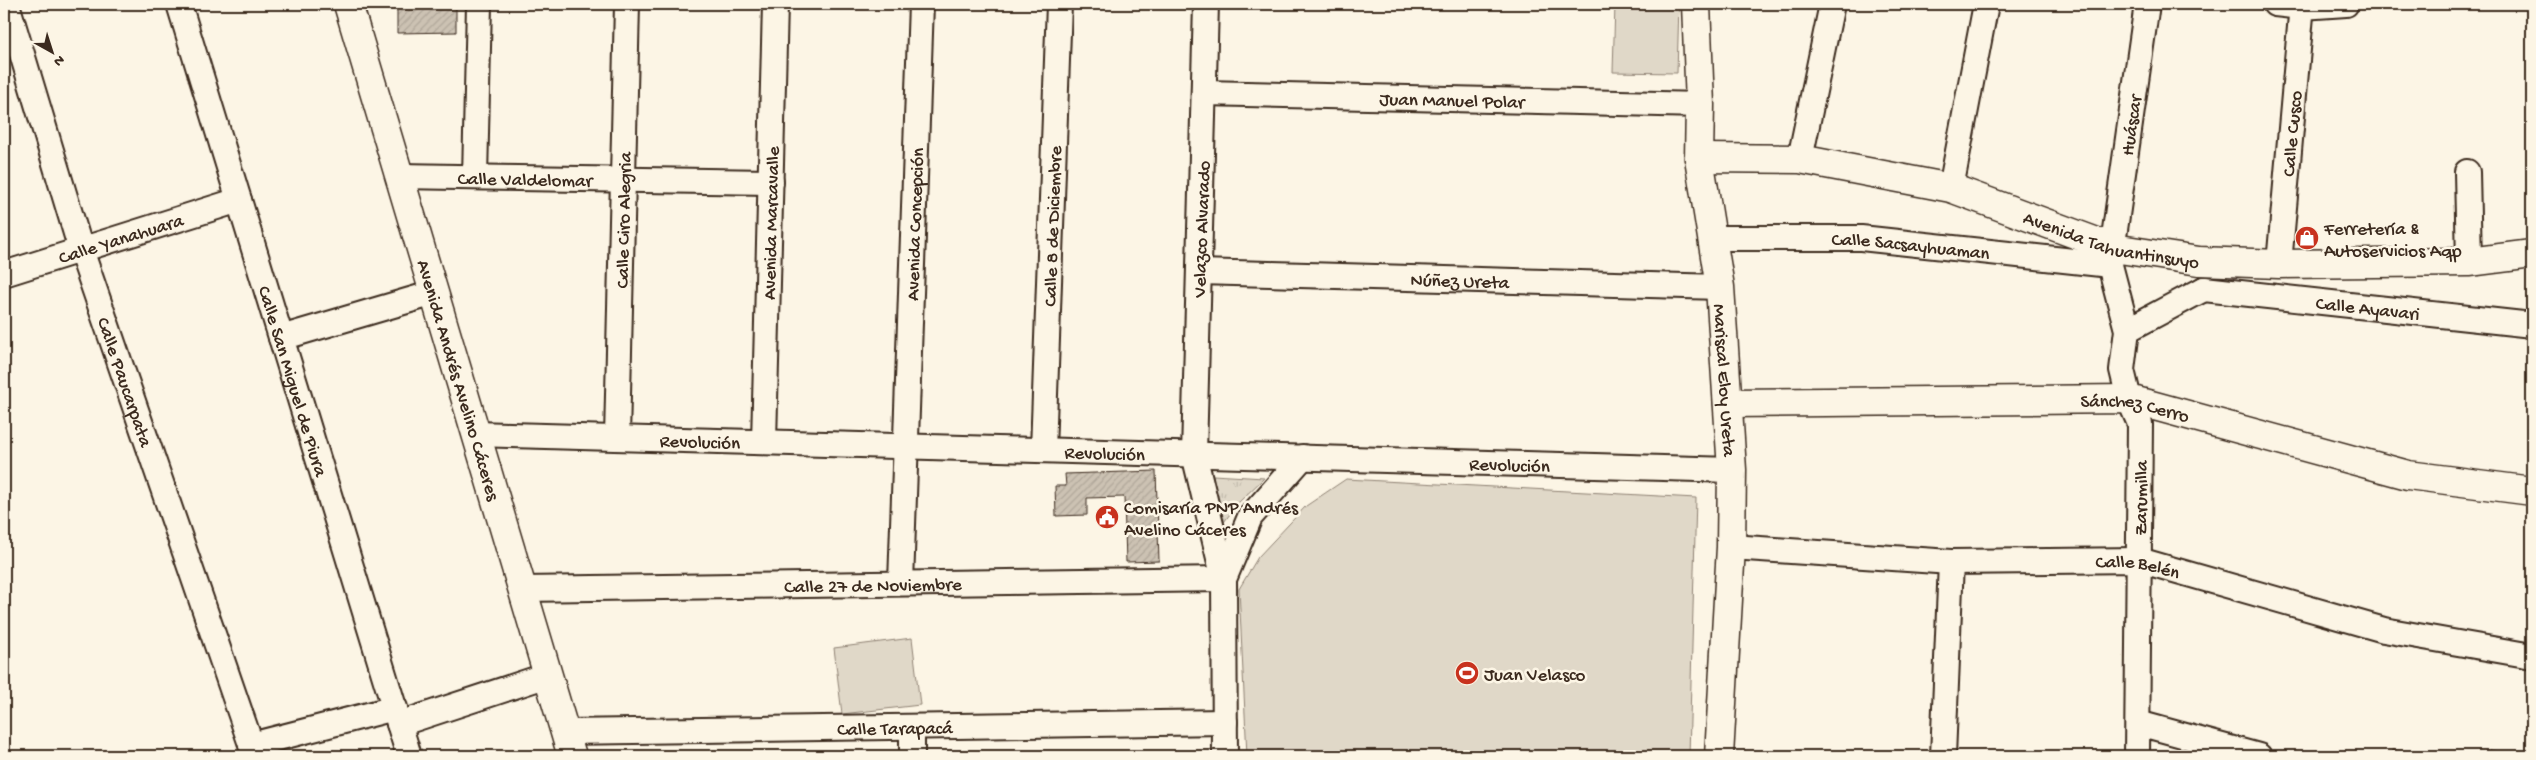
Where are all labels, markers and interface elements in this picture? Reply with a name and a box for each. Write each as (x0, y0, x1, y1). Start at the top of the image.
north arrow (28, 28, 78, 78)
text: N (50, 51, 68, 70)
street label: Juan Manuel Polar (1379, 89, 1527, 116)
street label: Calle Cusco (2279, 90, 2309, 178)
street label: Huáscar (2118, 91, 2149, 157)
street label: Calle 8 de Diciembre (1040, 145, 1069, 307)
street label: Avenida Marcavalle (760, 146, 786, 300)
street label: Avenida Concepción (903, 147, 931, 301)
street label: Calle Ciro Alegria (612, 150, 639, 289)
street label: Velazco Alvarado (1190, 160, 1217, 299)
street label: Calle Valdelomar (457, 169, 595, 194)
street label: Avenida Tahuantinsuyo (2019, 208, 2201, 276)
street label: Calle Yanahuara (56, 210, 188, 271)
place label: Ferretería & Autoservicios Aqp (2323, 219, 2462, 264)
shop icon: Ferretería & Autoservicios Aqp (2294, 225, 2320, 251)
street label: Calle Sacsayhuaman (1831, 230, 1991, 267)
street label: Avenida Andrés Avelino Cáceres (410, 258, 504, 505)
street label: Núñez Ureta (1410, 270, 1511, 296)
street label: Calle San Miguel de Piura (251, 284, 331, 481)
street label: Calle Ayavari (2314, 293, 2421, 328)
street label: Mariscal Eloy Ureta (1706, 303, 1739, 459)
street label: Calle Paucarpata (90, 315, 156, 452)
street label: Sánchez Cerro (2080, 390, 2192, 430)
street label: Revolución (659, 431, 740, 457)
street label: Revolución (1064, 443, 1145, 468)
street label: Revolución (1469, 454, 1550, 480)
street label: Zarumilla (2131, 459, 2155, 536)
place label: Comisaría PNP Andrés Avelino Cáceres (1124, 498, 1299, 543)
public building icon: Comisaría PNP Andrés Avelino Cáceres (1094, 504, 1120, 530)
street label: Calle Belén (2095, 552, 2182, 586)
street label: Calle 27 de Noviembre (784, 575, 962, 600)
sports icon: Juan Velasco (1454, 660, 1480, 686)
place label: Juan Velasco (1484, 665, 1586, 688)
street label: Calle Tarapacá (837, 718, 954, 743)

